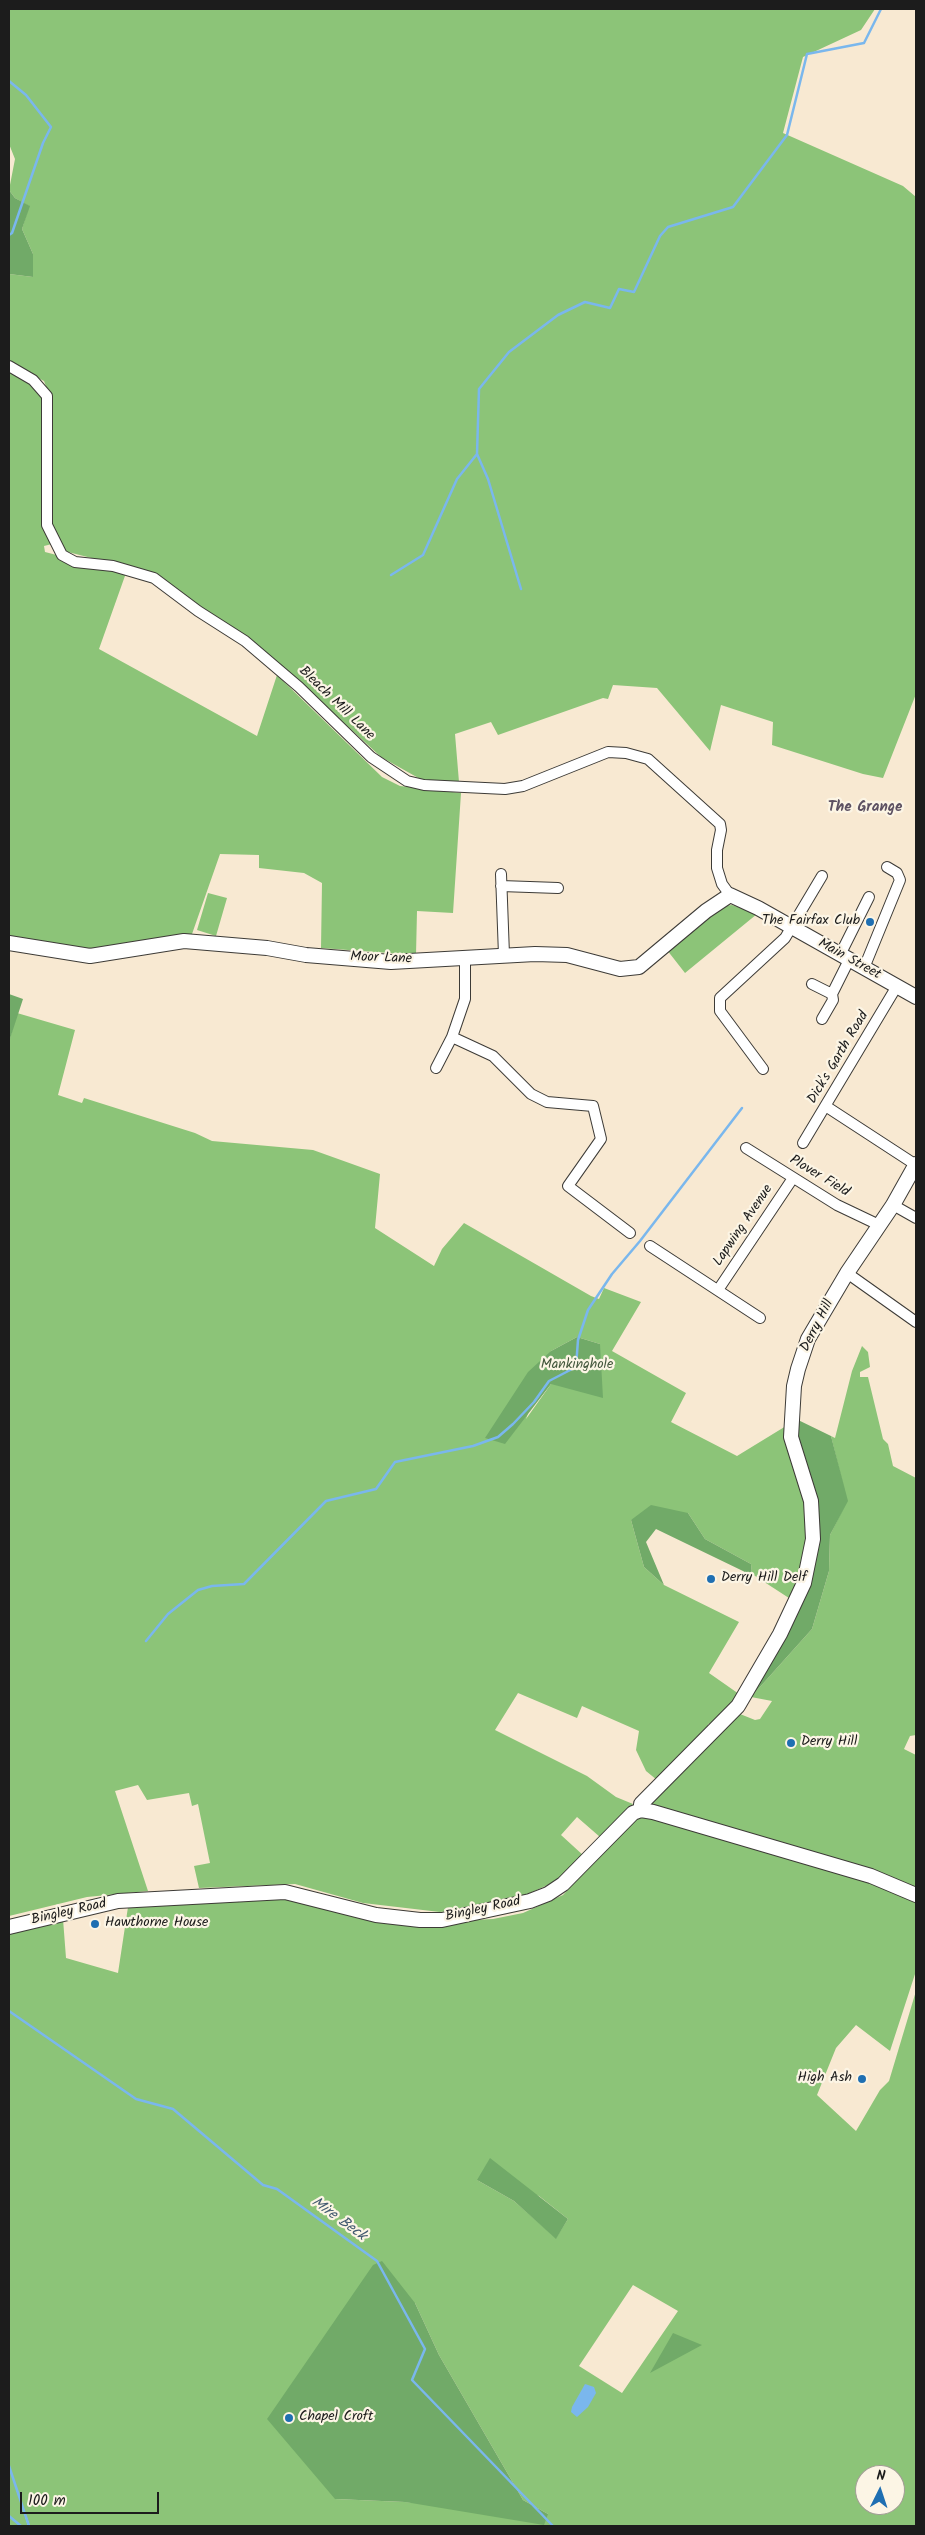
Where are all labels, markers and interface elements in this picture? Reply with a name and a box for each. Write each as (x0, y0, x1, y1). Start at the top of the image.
street label: Bleach Mill Lane (294, 663, 378, 745)
district label: The Grange (828, 799, 902, 817)
place label: The Fairfax Club (762, 914, 860, 930)
marker: The Fairfax Club (864, 916, 876, 928)
street label: Main Street (815, 936, 883, 984)
street label: Moor Lane (350, 950, 412, 968)
street label: Dick's Garth Road (805, 1009, 873, 1107)
street label: Plover Field (786, 1152, 852, 1202)
street label: Lapwing Avenue (711, 1182, 777, 1270)
street label: Derry Hill (798, 1297, 838, 1355)
park label: Mankinghole (541, 1358, 613, 1374)
place label: Derry Hill Delf (721, 1571, 807, 1587)
marker: Derry Hill Delf (705, 1573, 717, 1585)
place label: Derry Hill (801, 1735, 857, 1751)
marker: Derry Hill (785, 1737, 797, 1749)
street label: Bingley Road (444, 1894, 522, 1926)
street label: Bingley Road (30, 1896, 108, 1930)
place label: Hawthorne House (105, 1916, 208, 1932)
marker: Hawthorne House (89, 1918, 101, 1930)
place label: High Ash (798, 2071, 852, 2087)
marker: High Ash (856, 2073, 868, 2085)
water label: Mire Beck (307, 2194, 369, 2246)
place label: Chapel Croft (299, 2410, 374, 2426)
marker: Chapel Croft (283, 2412, 295, 2424)
north arrow (855, 2465, 905, 2515)
text: N (876, 2465, 886, 2487)
scale bar (22, 2482, 161, 2514)
text: 100 m (28, 2489, 66, 2513)

